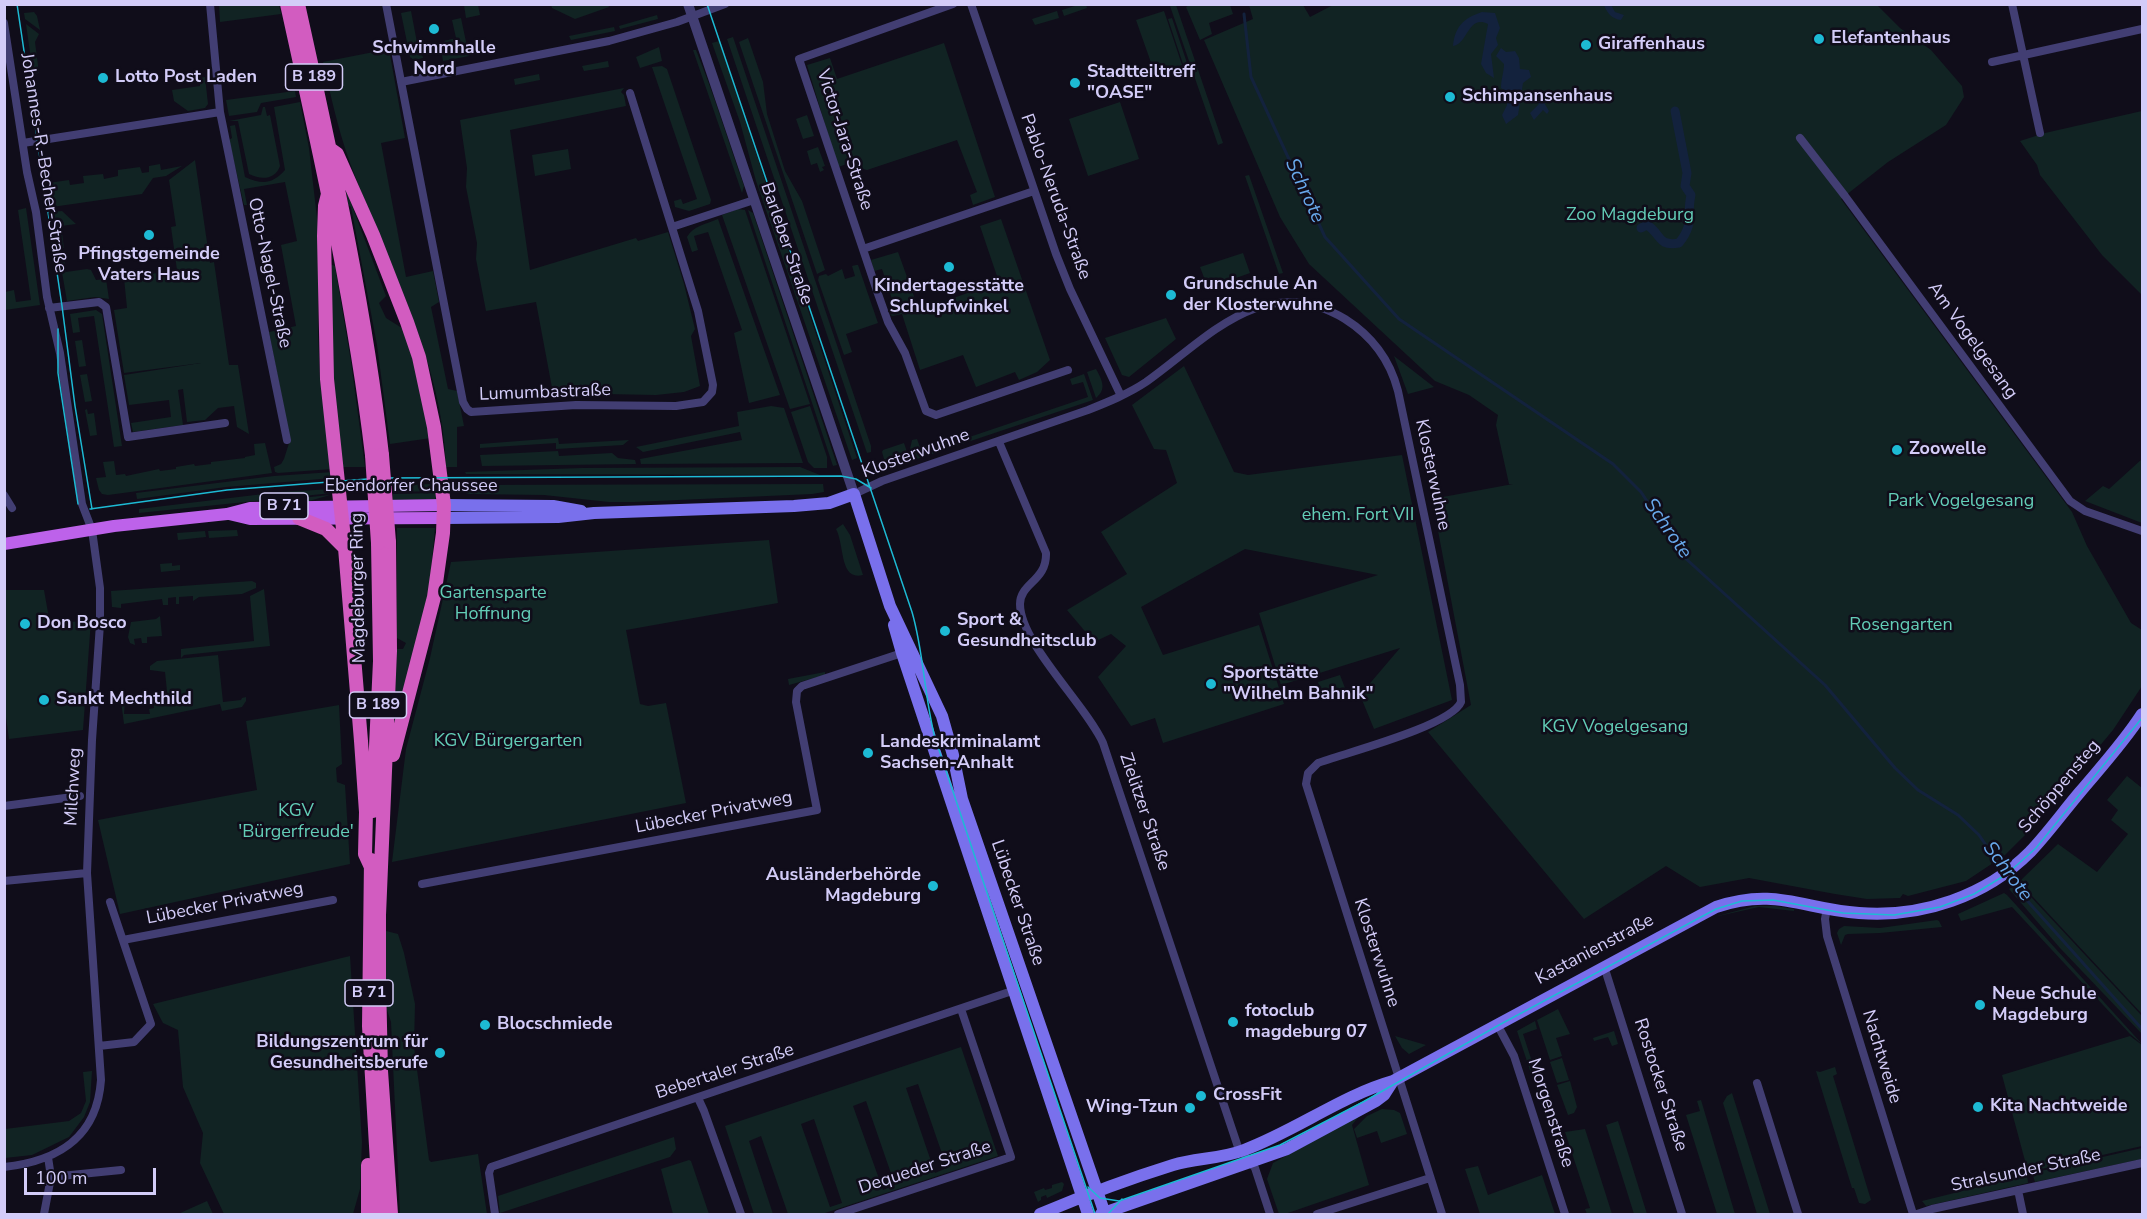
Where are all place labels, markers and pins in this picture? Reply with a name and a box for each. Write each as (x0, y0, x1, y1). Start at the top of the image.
marker: Schwimmhalle Nord (427, 22, 441, 36)
place label: Elefantenhaus (1831, 28, 1951, 50)
marker: Elefantenhaus (1812, 32, 1826, 46)
place label: Giraffenhaus (1598, 34, 1705, 56)
place label: Schwimmhalle Nord (372, 38, 496, 80)
marker: Giraffenhaus (1579, 38, 1593, 52)
place label: Stadtteiltreff "OASE" (1087, 62, 1195, 104)
place label: Lotto Post Laden (115, 67, 257, 89)
marker: Lotto Post Laden (96, 71, 110, 85)
marker: Stadtteiltreff "OASE" (1068, 76, 1082, 90)
place label: Schimpansenhaus (1462, 86, 1613, 108)
marker: Schimpansenhaus (1443, 90, 1457, 104)
marker: Pfingstgemeinde Vaters Haus (142, 228, 156, 242)
place label: Pfingstgemeinde Vaters Haus (78, 244, 220, 286)
marker: Kindertagesstätte Schlupfwinkel (942, 260, 956, 274)
place label: Grundschule An der Klosterwuhne (1183, 274, 1333, 316)
place label: Kindertagesstätte Schlupfwinkel (874, 276, 1024, 318)
marker: Grundschule An der Klosterwuhne (1164, 288, 1178, 302)
place label: Zoowelle (1909, 439, 1986, 461)
marker: Zoowelle (1890, 443, 1904, 457)
place label: Sport & Gesundheitsclub (957, 610, 1097, 652)
place label: Don Bosco (37, 613, 127, 635)
marker: Don Bosco (18, 617, 32, 631)
marker: Sport & Gesundheitsclub (938, 624, 952, 638)
place label: Sportstätte "Wilhelm Bahnik" (1223, 663, 1374, 706)
marker: Sportstätte "Wilhelm Bahnik" (1204, 677, 1218, 691)
place label: Sankt Mechthild (56, 689, 192, 711)
marker: Sankt Mechthild (37, 693, 51, 707)
place label: Landeskriminalamt Sachsen-Anhalt (880, 732, 1040, 774)
marker: Landeskriminalamt Sachsen-Anhalt (861, 746, 875, 760)
place label: Ausländerbehörde Magdeburg (766, 865, 921, 908)
marker: Ausländerbehörde Magdeburg (926, 879, 940, 893)
place label: Neue Schule Magdeburg (1992, 984, 2096, 1026)
marker: Neue Schule Magdeburg (1973, 998, 1987, 1012)
place label: fotoclub magdeburg 07 (1245, 1001, 1368, 1044)
place label: Blocschmiede (497, 1014, 612, 1036)
marker: fotoclub magdeburg 07 (1226, 1015, 1240, 1029)
marker: Blocschmiede (478, 1018, 492, 1032)
place label: Bildungszentrum für Gesundheitsberufe (256, 1032, 428, 1074)
marker: Bildungszentrum für Gesundheitsberufe (433, 1046, 447, 1060)
place label: CrossFit (1213, 1085, 1282, 1107)
marker: CrossFit (1194, 1089, 1208, 1103)
place label: Kita Nachtweide (1990, 1096, 2128, 1118)
place label: Wing-Tzun (1086, 1097, 1178, 1119)
marker: Kita Nachtweide (1971, 1100, 1985, 1114)
marker: Wing-Tzun (1183, 1101, 1197, 1115)

